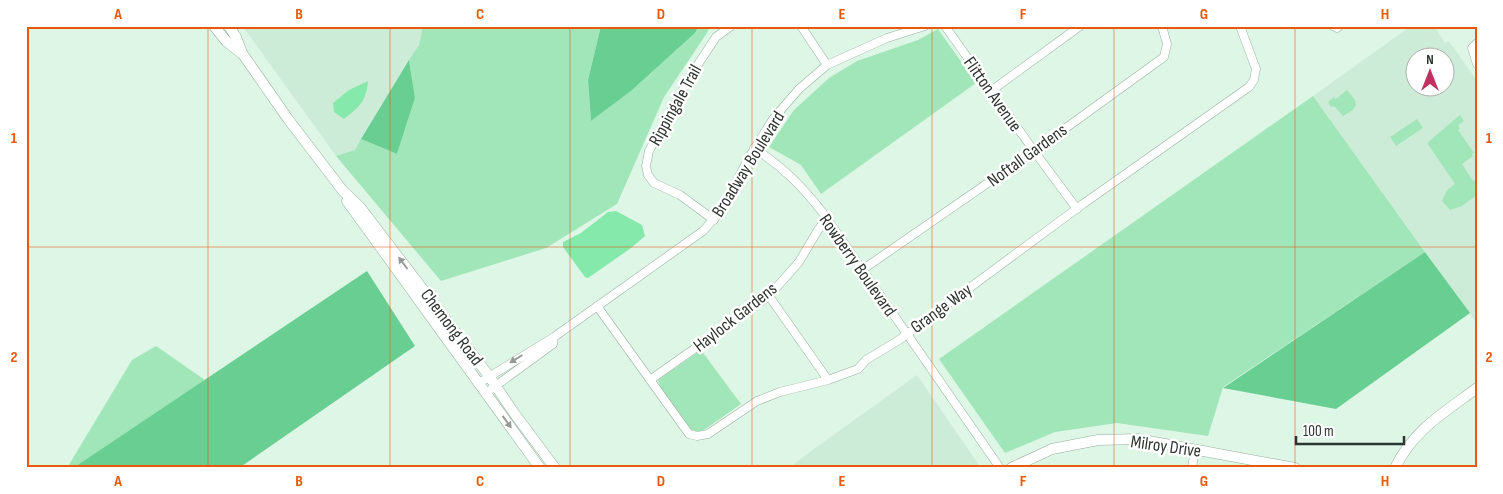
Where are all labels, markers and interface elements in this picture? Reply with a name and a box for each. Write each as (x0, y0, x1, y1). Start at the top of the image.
text: A (113, 5, 122, 24)
text: B (295, 5, 303, 24)
text: C (476, 5, 484, 24)
text: D (657, 5, 665, 24)
text: E (839, 5, 846, 24)
text: F (1020, 5, 1027, 24)
text: G (1200, 5, 1208, 24)
text: H (1381, 5, 1389, 24)
north arrow (1406, 48, 1456, 98)
text: N (1426, 51, 1434, 68)
street label: Flitton Avenue (959, 53, 1026, 136)
street label: Rippingale Trail (645, 61, 706, 149)
street label: Broadway Boulevard (708, 108, 789, 221)
street label: Noftall Gardens (983, 119, 1071, 191)
text: 1 (11, 129, 18, 148)
text: 1 (1486, 129, 1493, 148)
street label: Rowberry Boulevard (815, 210, 901, 320)
one-way arrow (398, 257, 408, 270)
street label: Haylock Gardens (689, 278, 781, 357)
street label: Grange Way (907, 279, 976, 338)
street label: Chemong Road (416, 285, 487, 370)
text: 2 (10, 348, 18, 367)
text: 2 (1485, 348, 1493, 367)
one-way arrow (509, 355, 523, 364)
scale bar (1296, 414, 1403, 446)
one-way arrow (502, 416, 512, 429)
text: 100 m (1303, 422, 1334, 441)
street label: Milroy Drive (1129, 431, 1202, 462)
text: A (113, 472, 122, 491)
text: B (295, 472, 303, 491)
text: C (476, 472, 484, 491)
text: D (657, 472, 665, 491)
text: E (839, 472, 846, 491)
text: F (1020, 472, 1027, 491)
text: G (1200, 472, 1208, 491)
text: H (1381, 472, 1389, 491)

